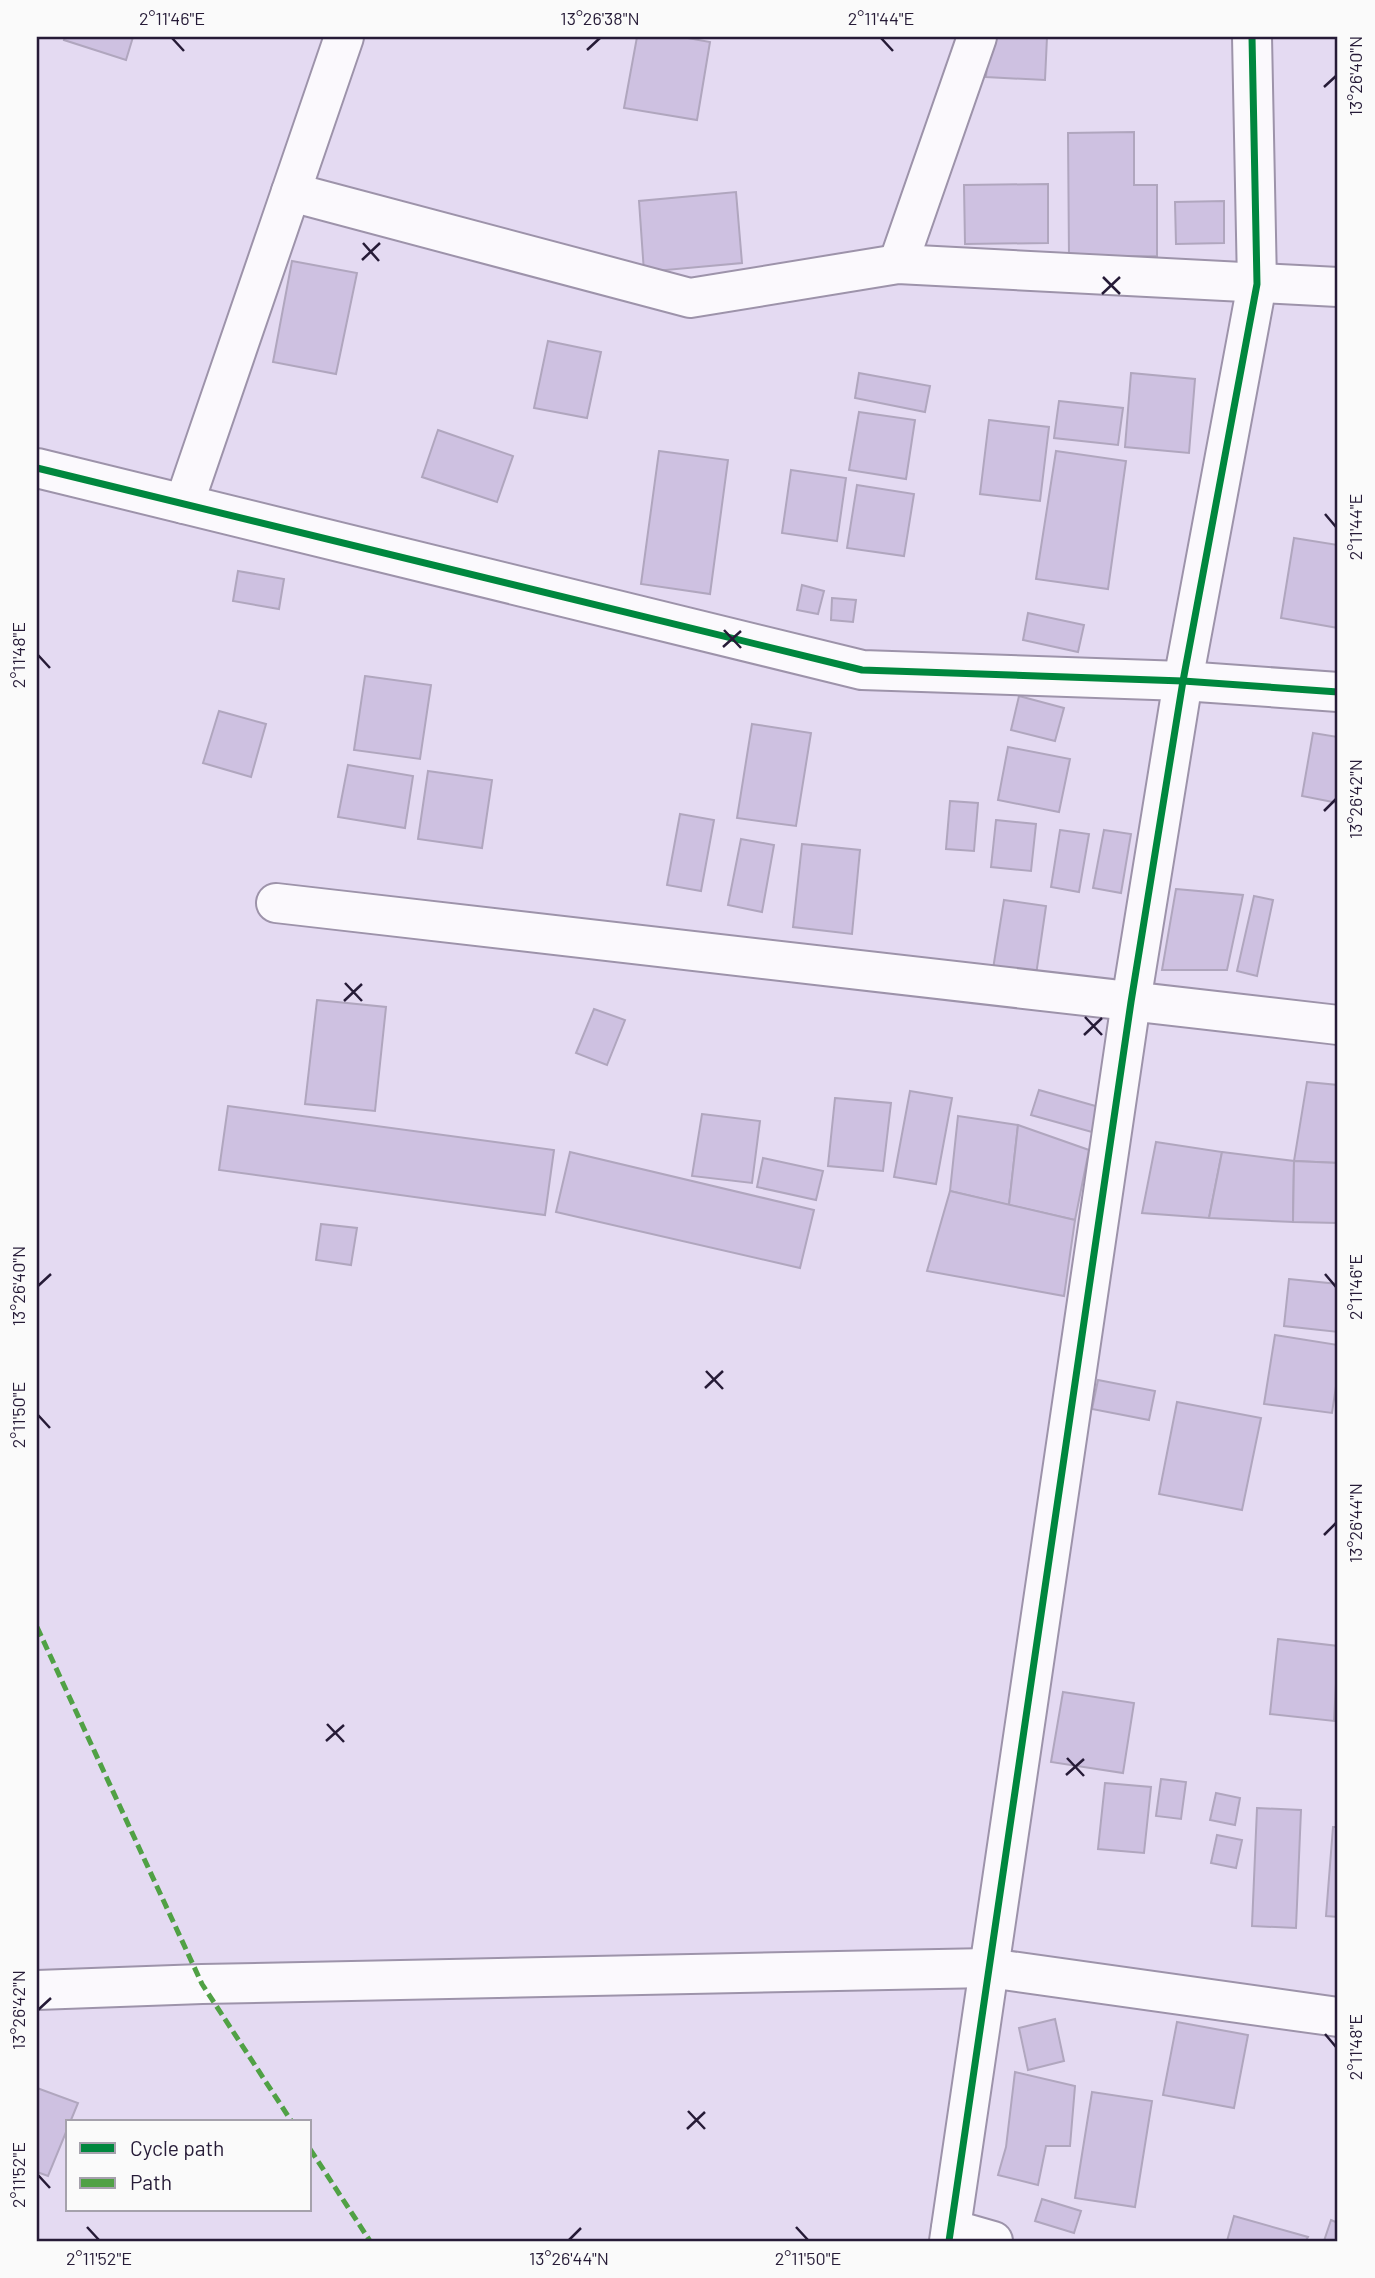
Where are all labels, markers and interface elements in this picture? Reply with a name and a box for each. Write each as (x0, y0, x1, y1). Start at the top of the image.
text: 2°11'46"E (139, 7, 205, 29)
text: 13°26'38"N (560, 7, 640, 29)
text: 2°11'44"E (848, 7, 914, 29)
text: 13°26'40"N (1344, 36, 1366, 116)
text: 2°11'44"E (1344, 494, 1366, 560)
text: 2°11'48"E (7, 622, 29, 688)
text: 13°26'42"N (1344, 759, 1366, 839)
text: 13°26'40"N (7, 1246, 29, 1326)
text: 2°11'46"E (1344, 1254, 1366, 1320)
text: 2°11'50"E (7, 1382, 29, 1448)
text: 13°26'44"N (1344, 1483, 1366, 1563)
text: 13°26'42"N (7, 1970, 29, 2050)
text: 2°11'48"E (1344, 2014, 1366, 2080)
legend (66, 2120, 312, 2212)
text: Cycle path (130, 2135, 224, 2160)
text: 2°11'52"E (7, 2142, 29, 2208)
text: Path (130, 2169, 172, 2194)
text: 2°11'52"E (66, 2247, 132, 2269)
text: 13°26'44"N (529, 2247, 609, 2269)
text: 2°11'50"E (775, 2247, 841, 2269)

